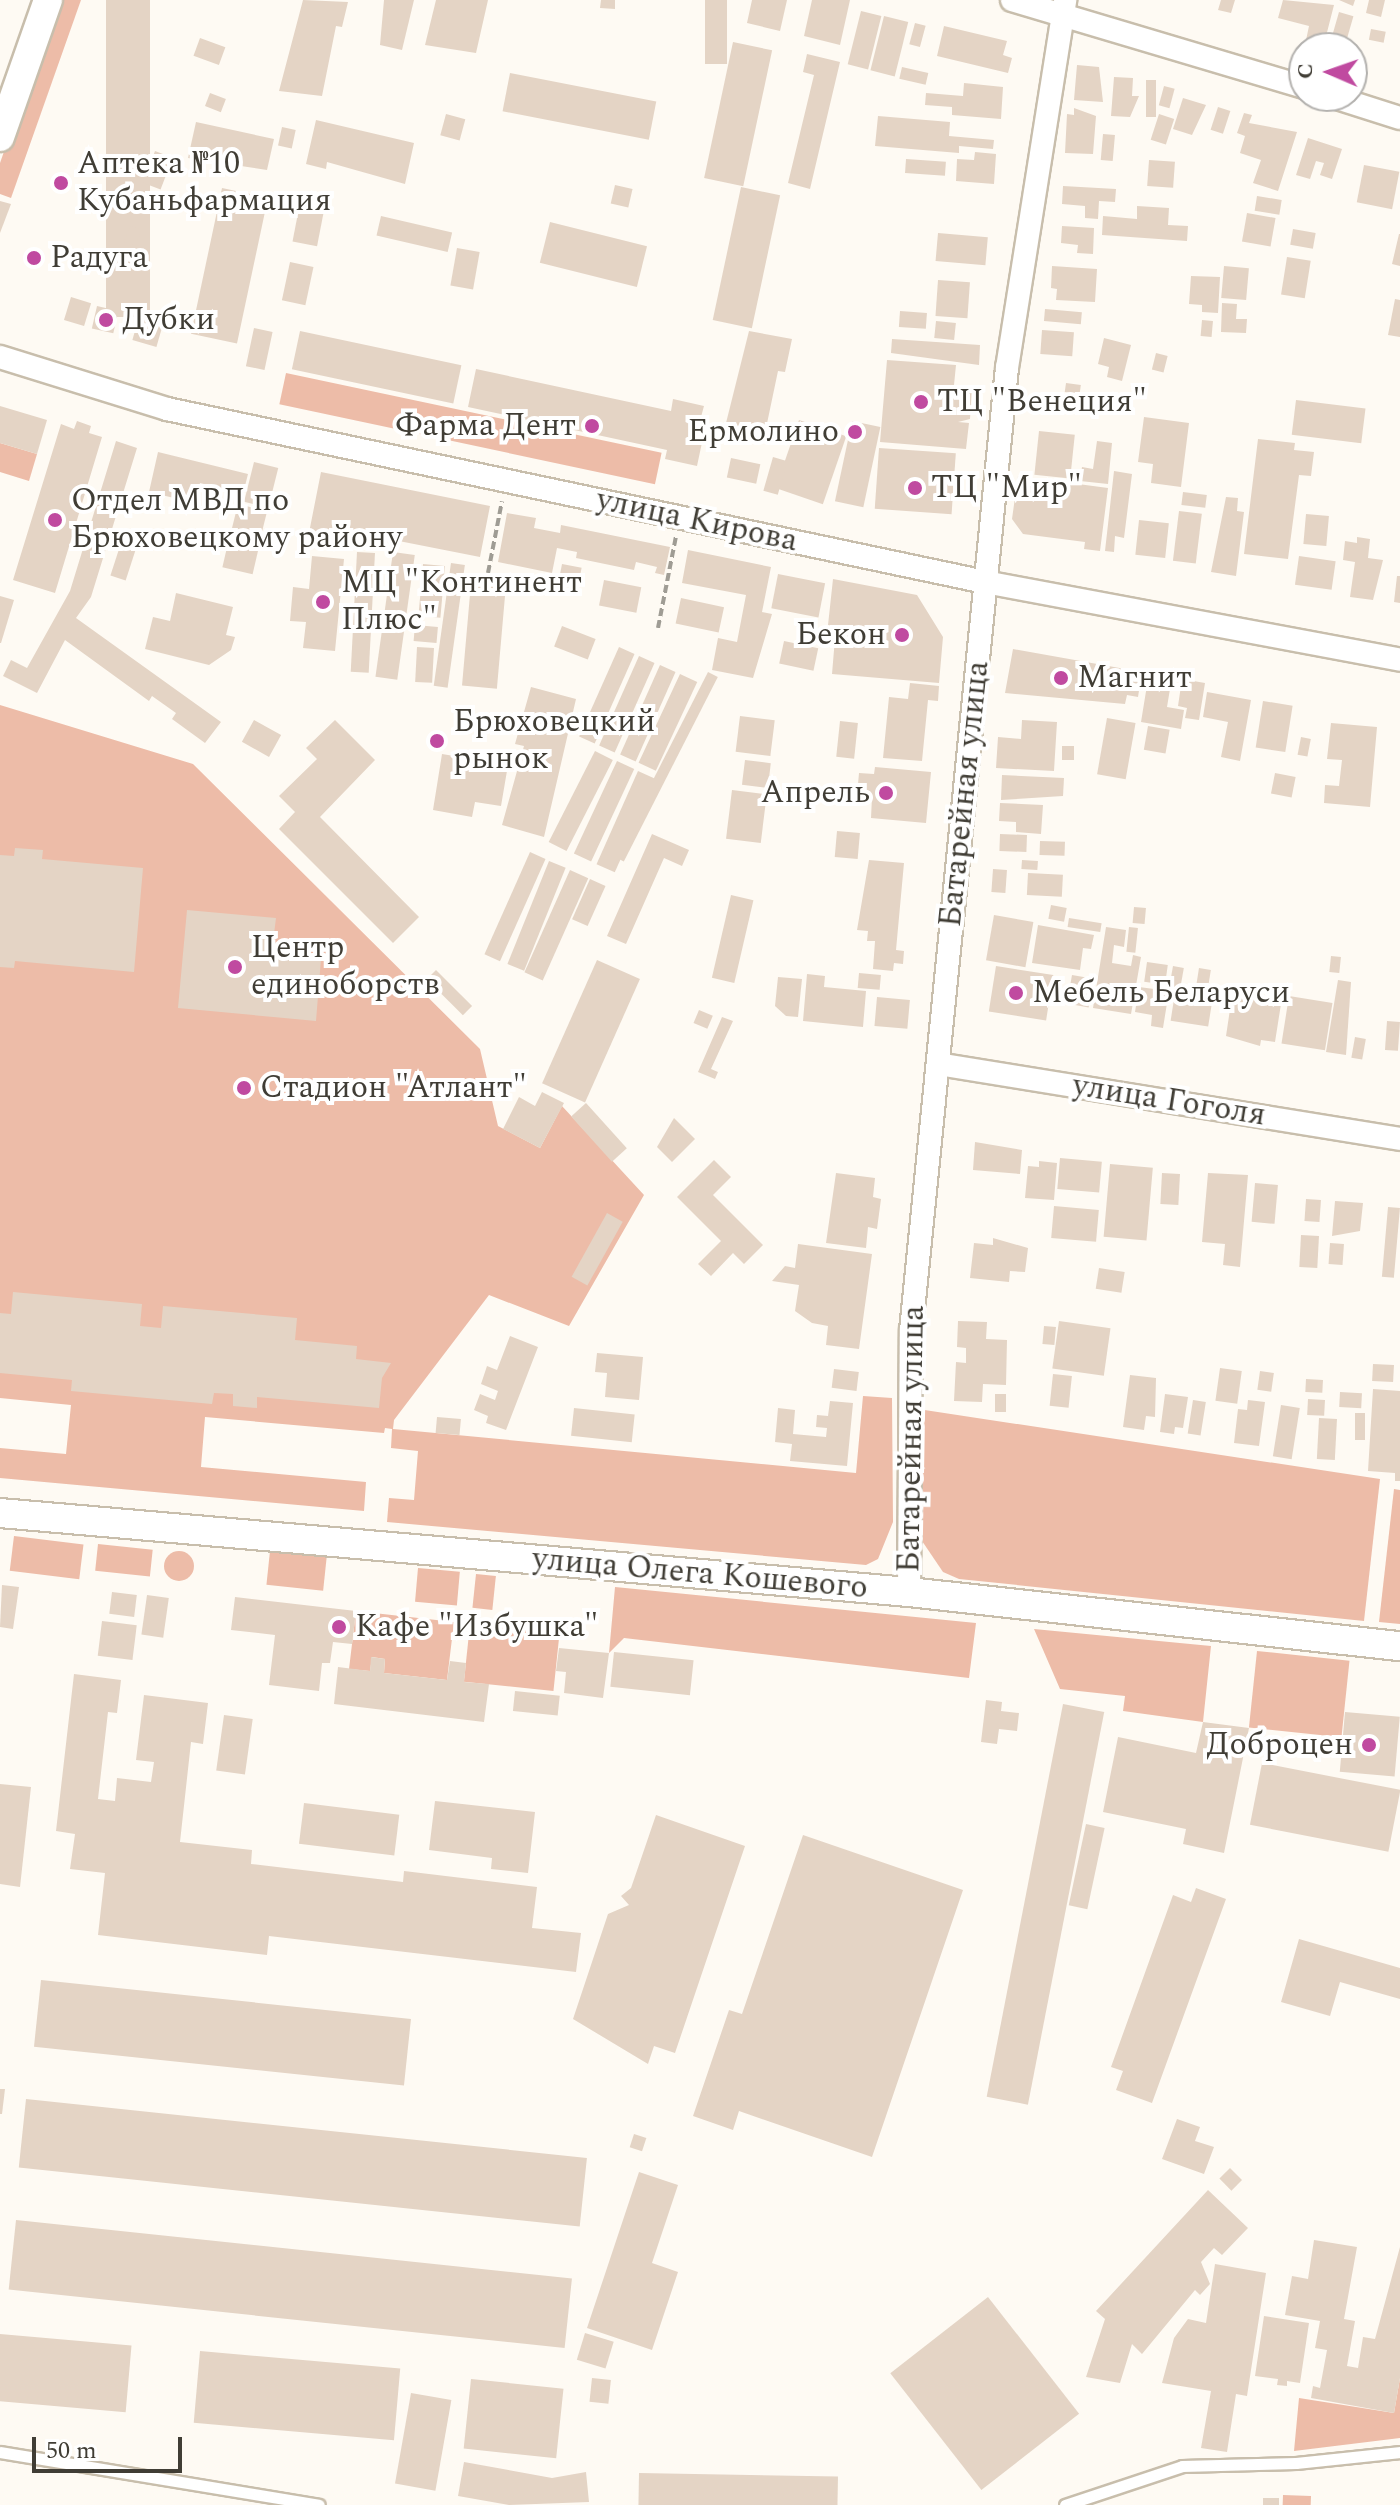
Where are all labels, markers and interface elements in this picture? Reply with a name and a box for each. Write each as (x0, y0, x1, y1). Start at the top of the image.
north arrow (1288, 32, 1368, 112)
text: С (1289, 63, 1322, 80)
place label: Аптека №10 Кубаньфармация (77, 146, 331, 221)
marker: Аптека №10 Кубаньфармация (52, 174, 70, 192)
place label: Радуга (50, 239, 148, 277)
marker: Радуга (25, 249, 43, 267)
place label: Дубки (122, 301, 215, 339)
marker: Дубки (97, 311, 115, 329)
place label: ТЦ "Венеция" (937, 383, 1147, 421)
marker: ТЦ "Венеция" (912, 393, 930, 411)
place label: Фарма Дент (395, 407, 576, 445)
place label: Ермолино (687, 413, 839, 451)
marker: Фарма Дент (583, 417, 601, 435)
marker: Ермолино (846, 423, 864, 441)
place label: ТЦ "Мир" (931, 469, 1082, 507)
marker: ТЦ "Мир" (906, 479, 924, 497)
street label: улица Кирова (593, 481, 801, 561)
place label: Отдел МВД по Брюховецкому району (71, 483, 402, 558)
marker: Отдел МВД по Брюховецкому району (46, 511, 64, 529)
place label: МЦ "Континент Плюс" (341, 565, 582, 640)
marker: МЦ "Континент Плюс" (312, 591, 334, 613)
place label: Бекон (796, 616, 886, 654)
marker: Бекон (893, 626, 911, 644)
street label: Батарейная улица (932, 659, 998, 929)
place label: Магнит (1077, 659, 1192, 697)
marker: Магнит (1052, 669, 1070, 687)
place label: Брюховецкий рынок (453, 704, 656, 779)
marker: Брюховецкий рынок (428, 732, 446, 750)
place label: Апрель (760, 774, 870, 812)
marker: Апрель (877, 784, 895, 802)
place label: Центр единоборств (251, 930, 439, 1005)
marker: Центр единоборств (226, 958, 244, 976)
place label: Мебель Беларуси (1032, 974, 1290, 1012)
marker: Мебель Беларуси (1007, 984, 1025, 1002)
street label: улица Гоголя (1070, 1067, 1268, 1135)
place label: Стадион "Атлант" (260, 1069, 527, 1107)
marker: Стадион "Атлант" (235, 1079, 253, 1097)
street label: Батарейная улица (890, 1305, 934, 1573)
street label: улица Олега Кошевого (531, 1540, 869, 1608)
place label: Кафе "Избушка" (355, 1608, 598, 1646)
marker: Кафе "Избушка" (330, 1618, 348, 1636)
place label: Доброцен (1206, 1726, 1353, 1764)
marker: Доброцен (1360, 1736, 1378, 1754)
scale bar (36, 2421, 186, 2471)
text: 50 m (46, 2433, 97, 2469)

